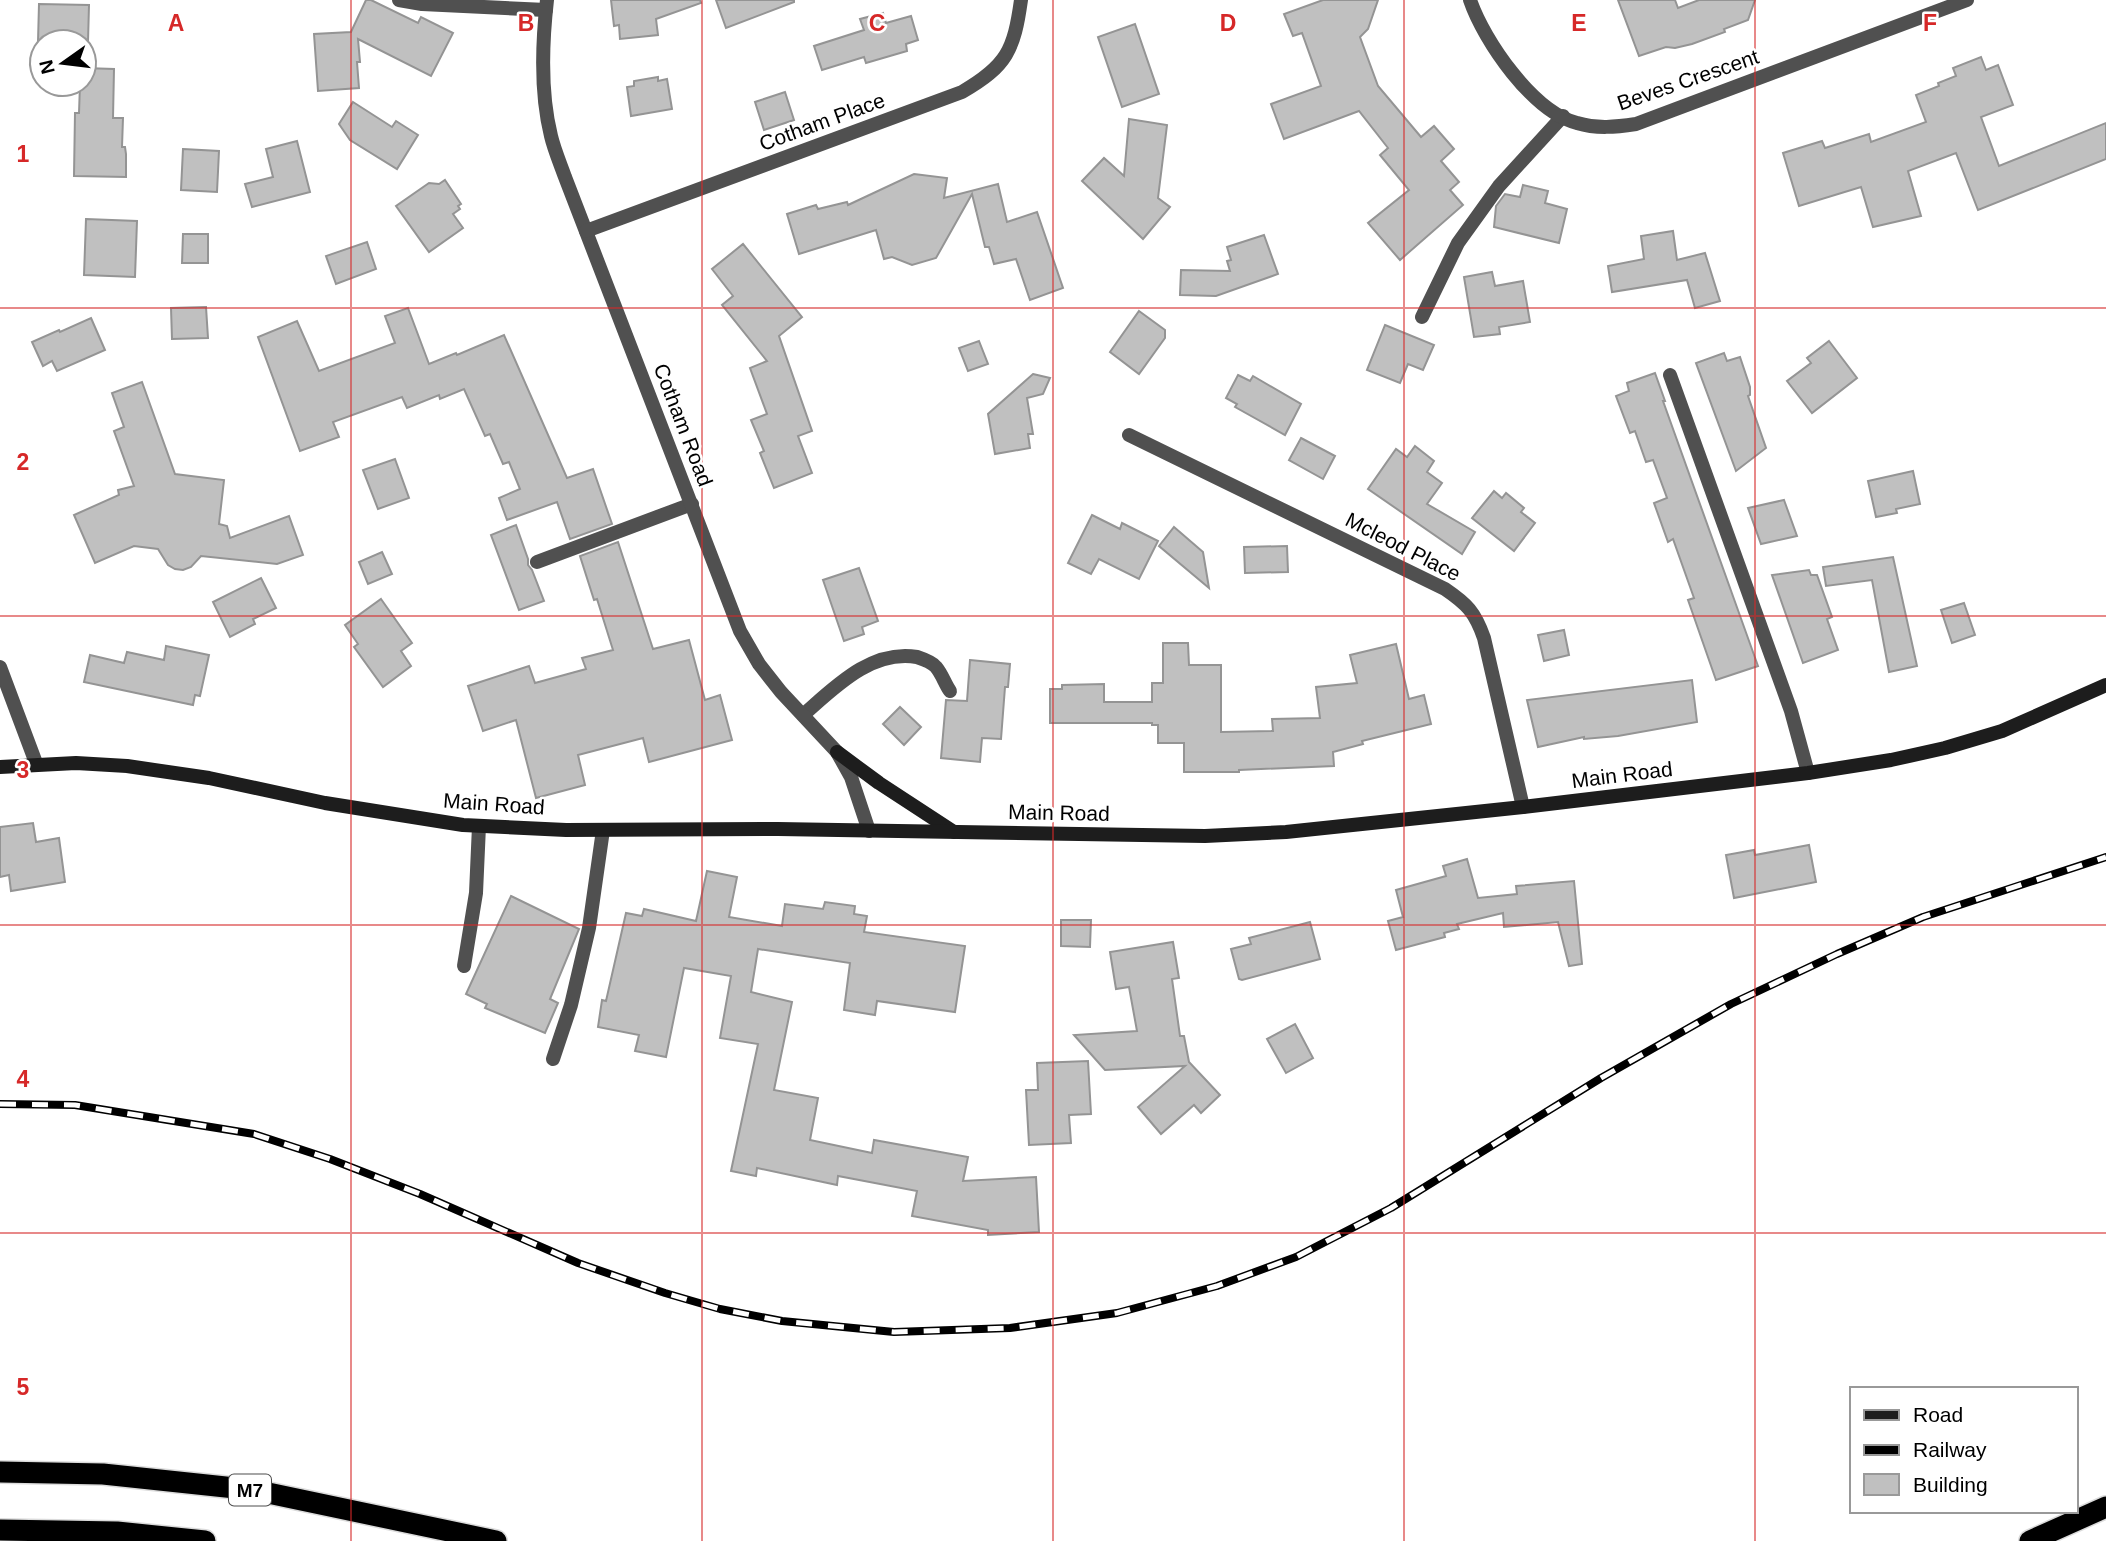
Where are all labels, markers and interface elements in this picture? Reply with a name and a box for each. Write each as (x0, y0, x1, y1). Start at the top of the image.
text: A (168, 10, 184, 36)
text: B (518, 10, 534, 36)
text: C (869, 10, 885, 36)
text: D (1220, 10, 1236, 36)
text: E (1571, 10, 1587, 36)
text: F (1923, 10, 1937, 36)
north arrow (28, 28, 98, 98)
street label: Beves Crescent (1614, 44, 1762, 115)
text: N (35, 58, 59, 76)
street label: Cotham Place (756, 88, 888, 155)
text: 1 (17, 141, 30, 167)
street label: Cotham Road (650, 360, 717, 489)
text: 2 (17, 449, 29, 475)
street label: Mcleod Place (1342, 508, 1465, 585)
text: 3 (17, 757, 29, 783)
street label: Main Road (1570, 757, 1674, 792)
street label: Main Road (443, 788, 545, 819)
street label: Main Road (1008, 800, 1110, 825)
text: 4 (17, 1066, 30, 1092)
text: 5 (17, 1374, 30, 1400)
legend (1850, 1387, 2078, 1513)
text: Road (1913, 1403, 1963, 1426)
text: Railway (1913, 1438, 1987, 1461)
text: Building (1913, 1473, 1988, 1496)
road number: M7 (229, 1474, 271, 1506)

